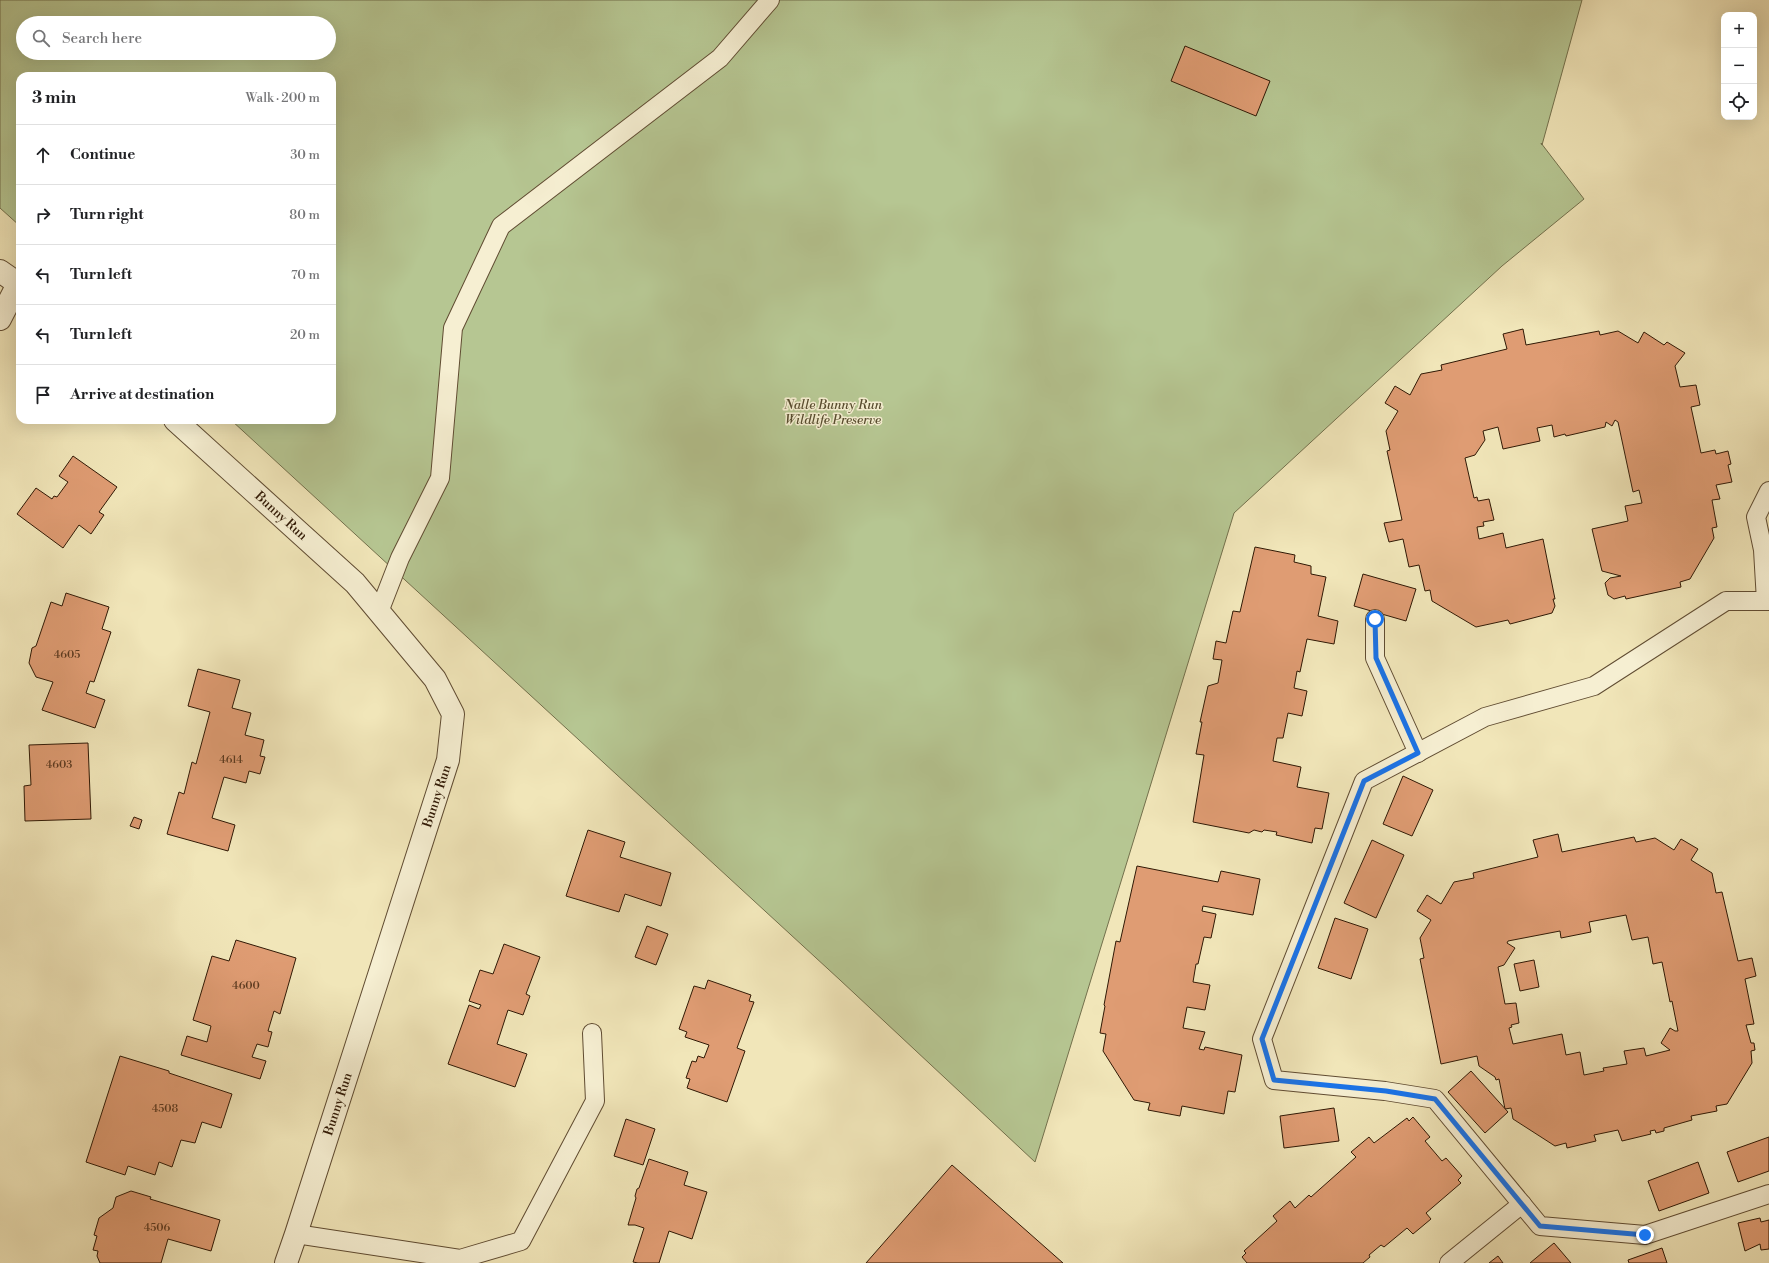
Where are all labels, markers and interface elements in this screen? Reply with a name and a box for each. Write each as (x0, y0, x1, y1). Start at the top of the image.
map controls (1721, 12, 1757, 120)
button: + (1721, 12, 1757, 48)
search box (16, 16, 336, 60)
icon: search (30, 27, 52, 49)
text: Search here (62, 29, 142, 48)
button: − (1721, 48, 1757, 84)
button: locate (1721, 84, 1757, 120)
text: 3 min (32, 87, 76, 109)
text: Walk · 200 m (246, 90, 320, 106)
icon: ahead (32, 144, 54, 166)
text: Continue (70, 145, 135, 164)
text: 30 m (290, 147, 320, 163)
icon: right (32, 204, 54, 226)
text: Turn right (70, 205, 144, 224)
text: 80 m (289, 207, 320, 223)
icon: left (32, 264, 54, 286)
text: Turn left (70, 265, 132, 284)
text: 70 m (291, 267, 320, 283)
icon: left (32, 324, 54, 346)
text: Turn left (70, 325, 132, 344)
text: 20 m (290, 327, 320, 343)
icon: arrive (32, 384, 54, 406)
text: Arrive at destination (70, 385, 214, 404)
park label: Nalle Bunny Run Wildlife Preserve (783, 397, 883, 428)
street label: Bunny Run (251, 488, 311, 544)
route start (1366, 610, 1384, 628)
house number: 4605 (54, 648, 80, 662)
house number: 4614 (219, 753, 243, 767)
house number: 4603 (46, 758, 72, 772)
street label: Bunny Run (419, 762, 455, 830)
house number: 4600 (232, 979, 260, 993)
street label: Bunny Run (320, 1070, 356, 1138)
house number: 4508 (152, 1102, 179, 1116)
house number: 4506 (144, 1221, 171, 1235)
route end (1636, 1226, 1654, 1244)

